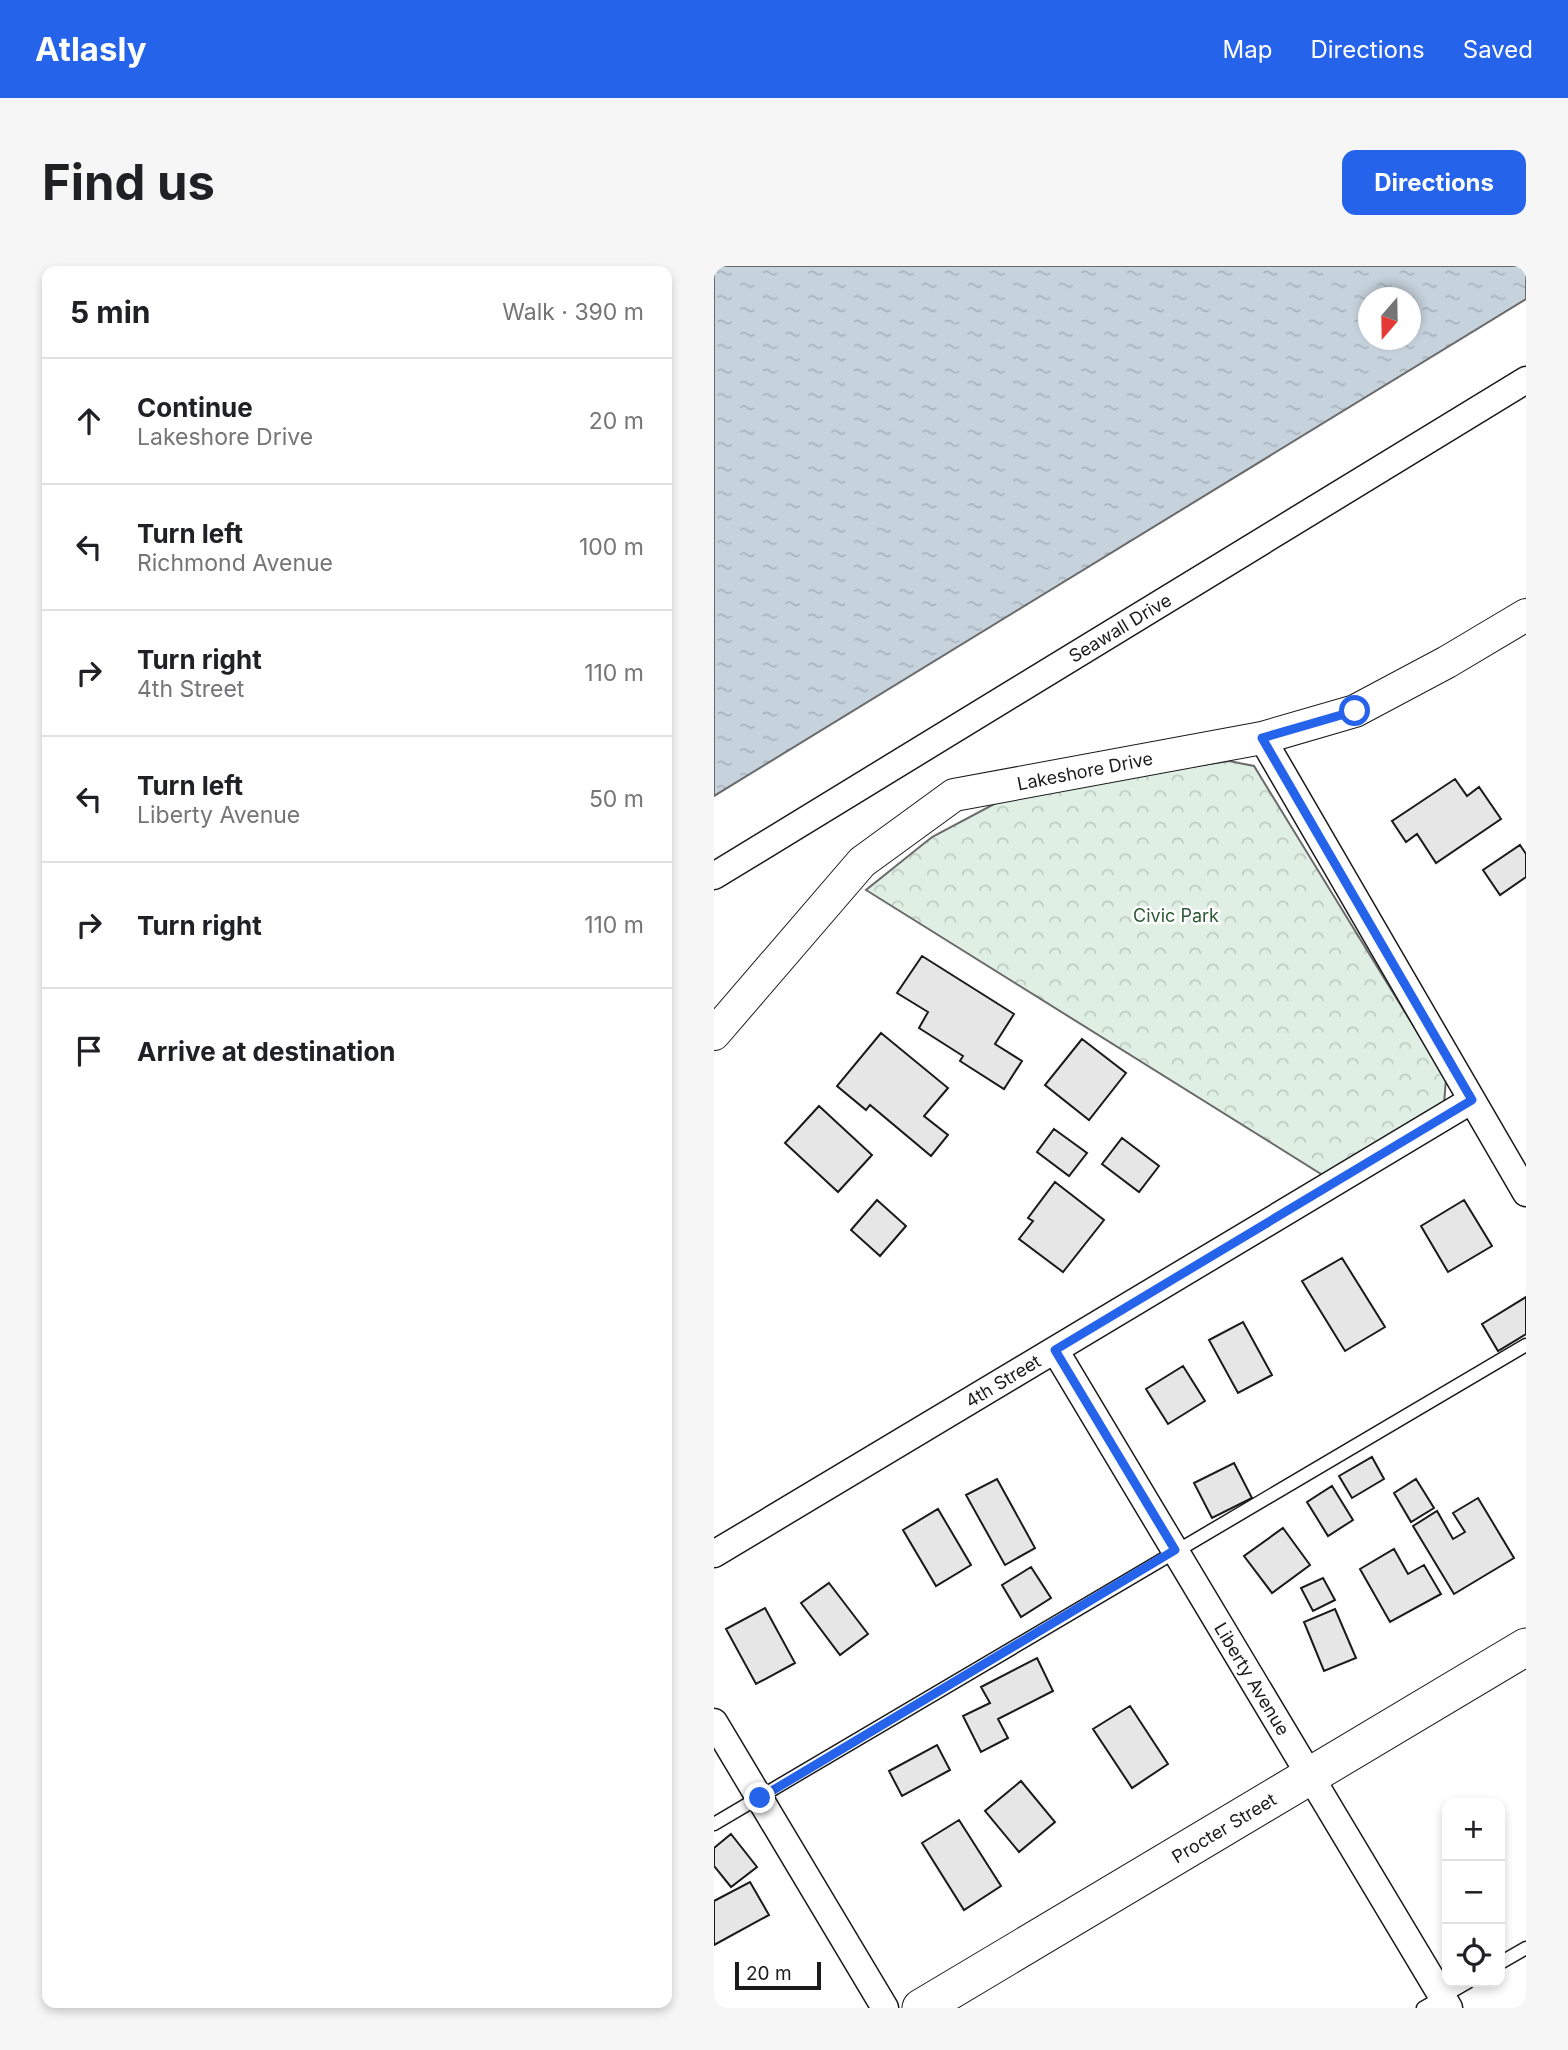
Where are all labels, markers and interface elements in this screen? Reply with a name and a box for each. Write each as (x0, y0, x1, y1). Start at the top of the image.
text: Atlasly (35, 29, 147, 69)
text: Map (1223, 35, 1272, 64)
text: Directions (1310, 35, 1425, 64)
text: Saved (1463, 35, 1533, 64)
button: Directions (1342, 150, 1526, 215)
text: Find us (42, 153, 215, 212)
north arrow (1358, 287, 1421, 350)
text: 5 min (70, 294, 150, 330)
text: Walk · 390 m (502, 298, 644, 326)
text: Continue (137, 392, 253, 423)
icon: ahead (70, 402, 108, 440)
text: 20 m (589, 407, 644, 435)
text: Lakeshore Drive (137, 423, 313, 451)
text: Turn left (137, 518, 243, 549)
icon: left (70, 528, 108, 566)
text: 100 m (579, 533, 644, 561)
text: Richmond Avenue (137, 549, 333, 577)
street label: Seawall Drive (1065, 589, 1175, 667)
text: Turn right (137, 644, 262, 675)
icon: right (70, 654, 108, 692)
text: 110 m (584, 659, 644, 687)
text: 4th Street (137, 675, 244, 703)
route start (1339, 695, 1370, 726)
street label: Lakeshore Drive (1015, 748, 1155, 794)
text: Turn left (137, 770, 243, 801)
icon: left (70, 780, 108, 818)
text: 50 m (589, 785, 644, 813)
text: Liberty Avenue (137, 801, 300, 829)
park label: Civic Park (1133, 905, 1219, 926)
icon: right (70, 906, 108, 944)
text: Turn right (137, 910, 262, 941)
text: 110 m (584, 911, 644, 939)
icon: arrive (70, 1032, 108, 1070)
text: Arrive at destination (137, 1036, 396, 1067)
street label: 4th Street (962, 1350, 1045, 1412)
street label: Liberty Avenue (1210, 1619, 1294, 1739)
route end (744, 1782, 775, 1813)
street label: Procter Street (1168, 1789, 1280, 1867)
map controls (1442, 1798, 1505, 1987)
button: + (1442, 1798, 1505, 1861)
button: − (1442, 1861, 1505, 1924)
button: locate (1442, 1924, 1505, 1987)
scale bar (735, 1959, 821, 1991)
text: 20 m (746, 1962, 792, 1985)

